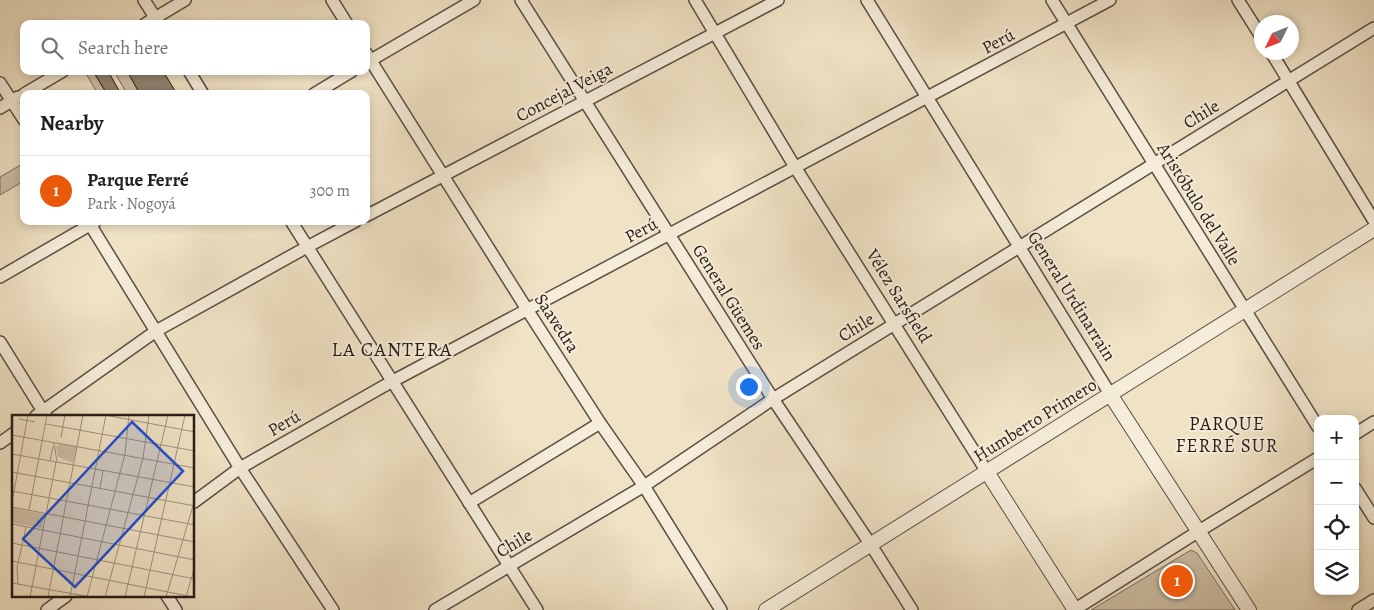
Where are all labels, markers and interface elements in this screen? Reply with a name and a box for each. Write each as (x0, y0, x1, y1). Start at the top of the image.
north arrow (1254, 15, 1299, 60)
search box (20, 20, 370, 75)
street label: Perú (977, 22, 1019, 60)
icon: search (38, 34, 66, 62)
text: Search here (78, 35, 168, 61)
street label: Concejal Veiga (512, 56, 617, 127)
street label: Chile (1178, 94, 1224, 134)
text: Nearby (40, 109, 103, 137)
street label: Aristóbulo del Valle (1151, 137, 1246, 270)
text: Parque Ferré (87, 167, 189, 193)
text: 1 (53, 180, 59, 202)
text: 300 m (310, 180, 350, 202)
text: Park · Nogoyá (87, 193, 176, 215)
street label: Perú (620, 211, 662, 249)
street label: General Urdinarrain (1022, 226, 1122, 366)
street label: General Güemes (687, 240, 771, 354)
street label: Vélez Sarsfield (860, 244, 938, 348)
street label: Saavedra (529, 289, 585, 358)
street label: Chile (833, 307, 879, 347)
district label: LA CANTERA (331, 336, 453, 363)
street label: Humberto Primero (969, 372, 1101, 468)
your location (736, 374, 762, 400)
street label: Perú (263, 404, 305, 442)
district label: PARQUE FERRÉ SUR (1176, 411, 1278, 459)
inset map (12, 415, 195, 598)
map controls (1314, 415, 1359, 595)
button: + (1314, 415, 1359, 460)
button: − (1314, 460, 1359, 505)
button: locate (1314, 505, 1359, 550)
street label: Chile (491, 523, 537, 563)
button: layers (1314, 550, 1359, 595)
pin: 1 (1161, 562, 1193, 600)

